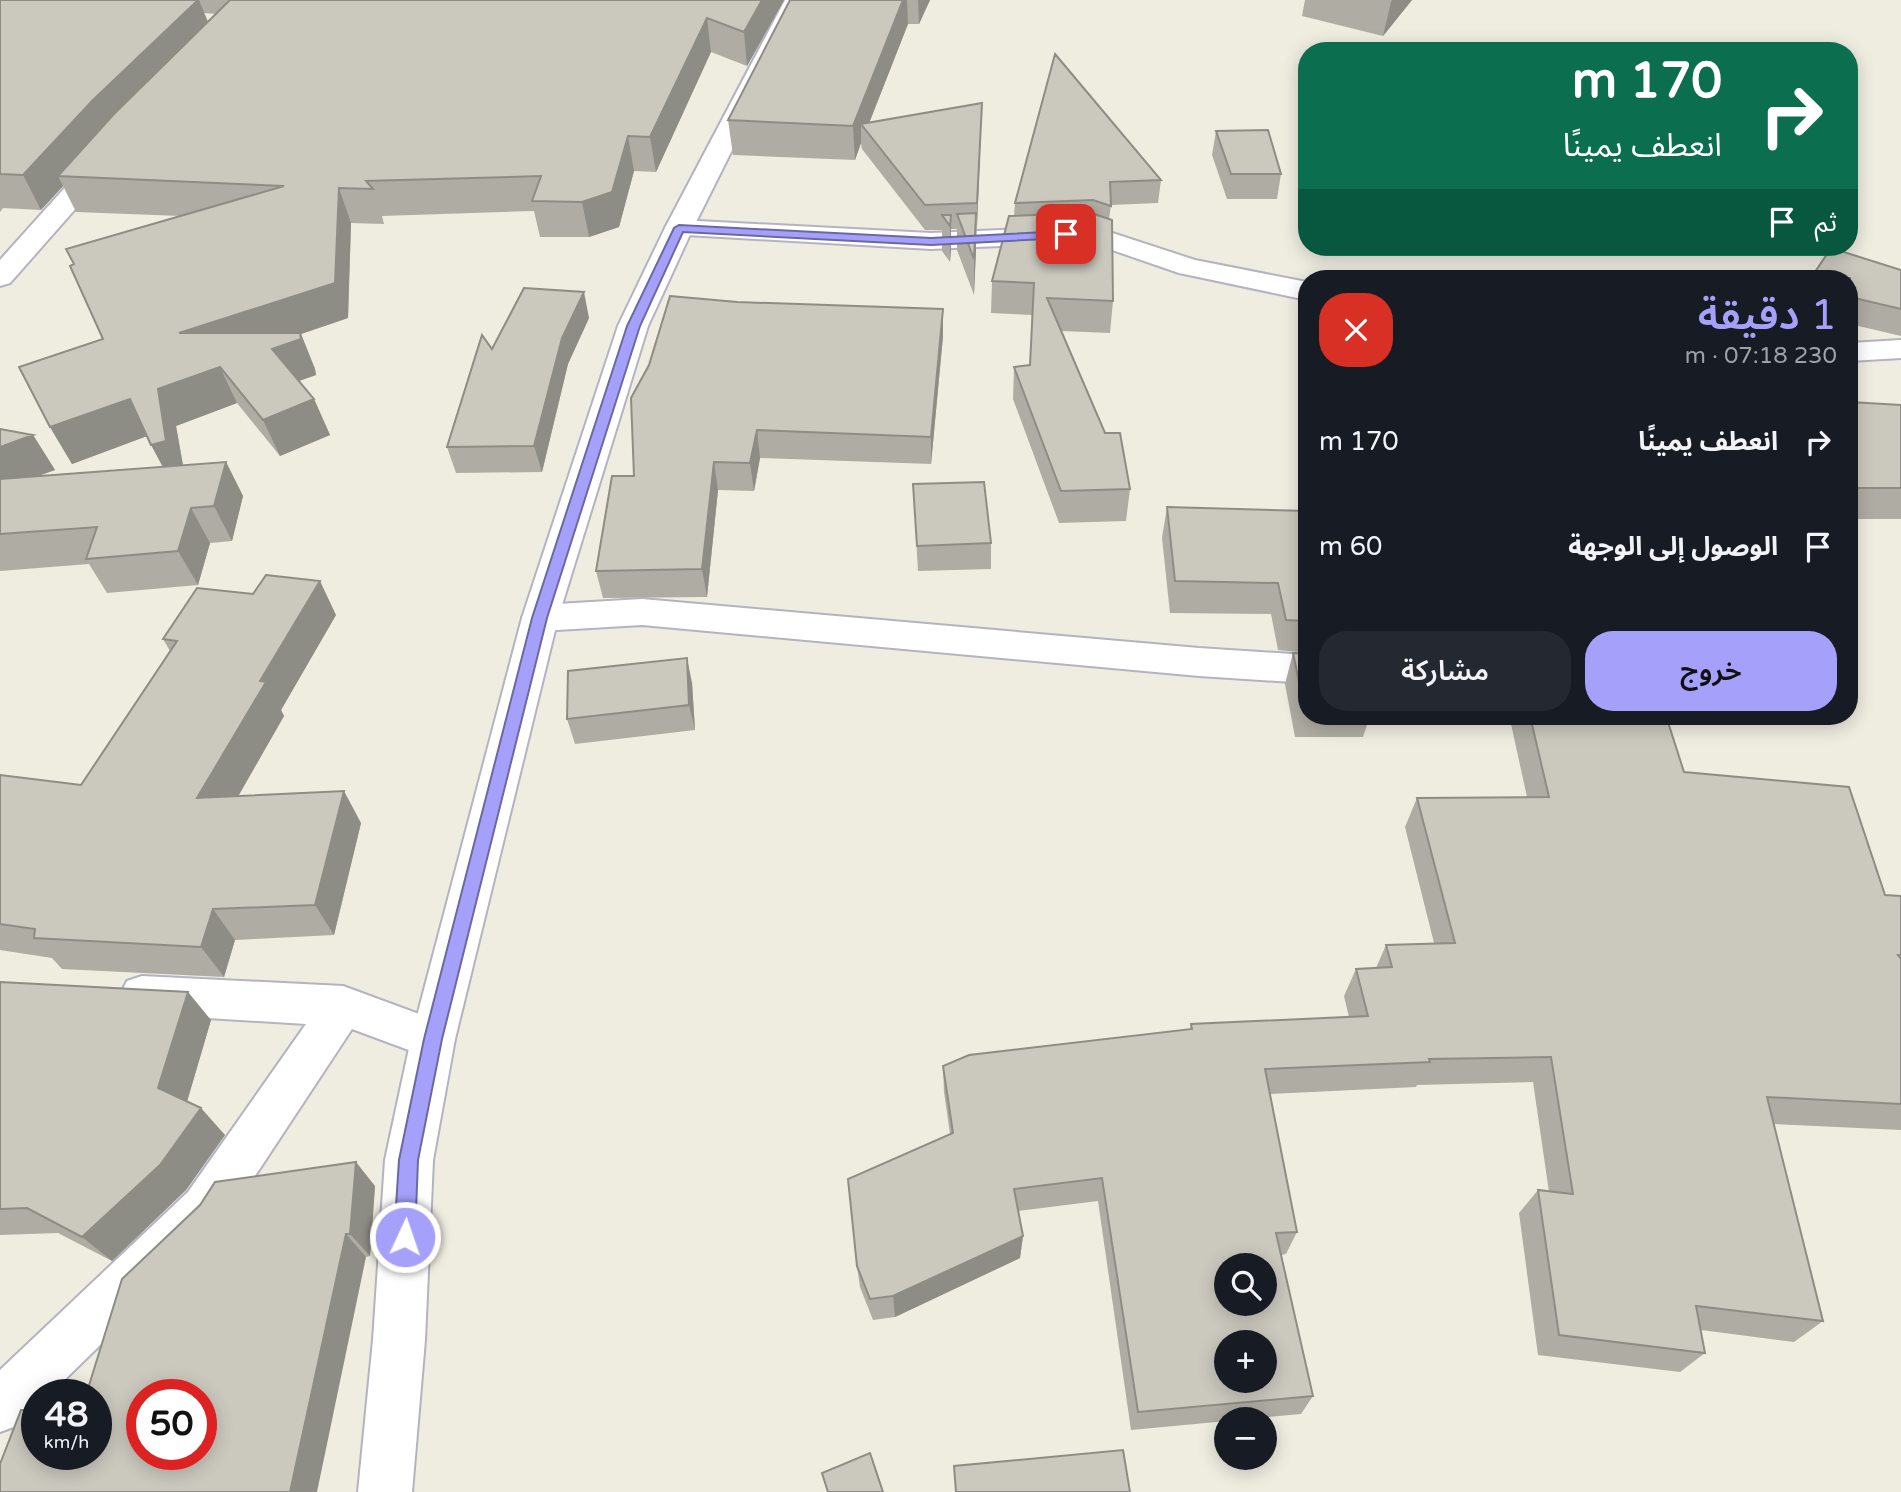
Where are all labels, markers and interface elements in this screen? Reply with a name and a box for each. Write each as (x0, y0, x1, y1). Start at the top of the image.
text: 170 m (1572, 52, 1722, 111)
icon: right (1746, 70, 1837, 161)
text: انعطف يمينًا (1563, 127, 1722, 165)
icon: arrive (1763, 203, 1801, 241)
pin (1036, 204, 1096, 264)
text: ثم (1815, 207, 1837, 238)
icon: arrive (1047, 215, 1085, 253)
text: 1 دقيقة (1698, 290, 1837, 341)
button: close (1319, 293, 1393, 367)
text: 230 m · 07:18 (1685, 342, 1837, 370)
icon: right (1799, 423, 1837, 461)
text: 170 m (1319, 426, 1399, 457)
text: انعطف يمينًا (1638, 426, 1778, 457)
icon: arrive (1799, 528, 1837, 566)
text: 60 m (1319, 531, 1382, 562)
text: الوصول إلى الوجهة (1568, 531, 1778, 562)
button: مشاركة (1319, 631, 1571, 711)
button: خروج (1585, 631, 1837, 711)
position arrow (368, 1200, 442, 1274)
map controls (1214, 1253, 1277, 1470)
button: search (1214, 1253, 1277, 1316)
button: + (1214, 1330, 1277, 1393)
speed limit sign: 50 (126, 1379, 217, 1470)
text: 48 (45, 1394, 88, 1436)
button: − (1214, 1407, 1277, 1470)
text: km/h (44, 1431, 89, 1453)

